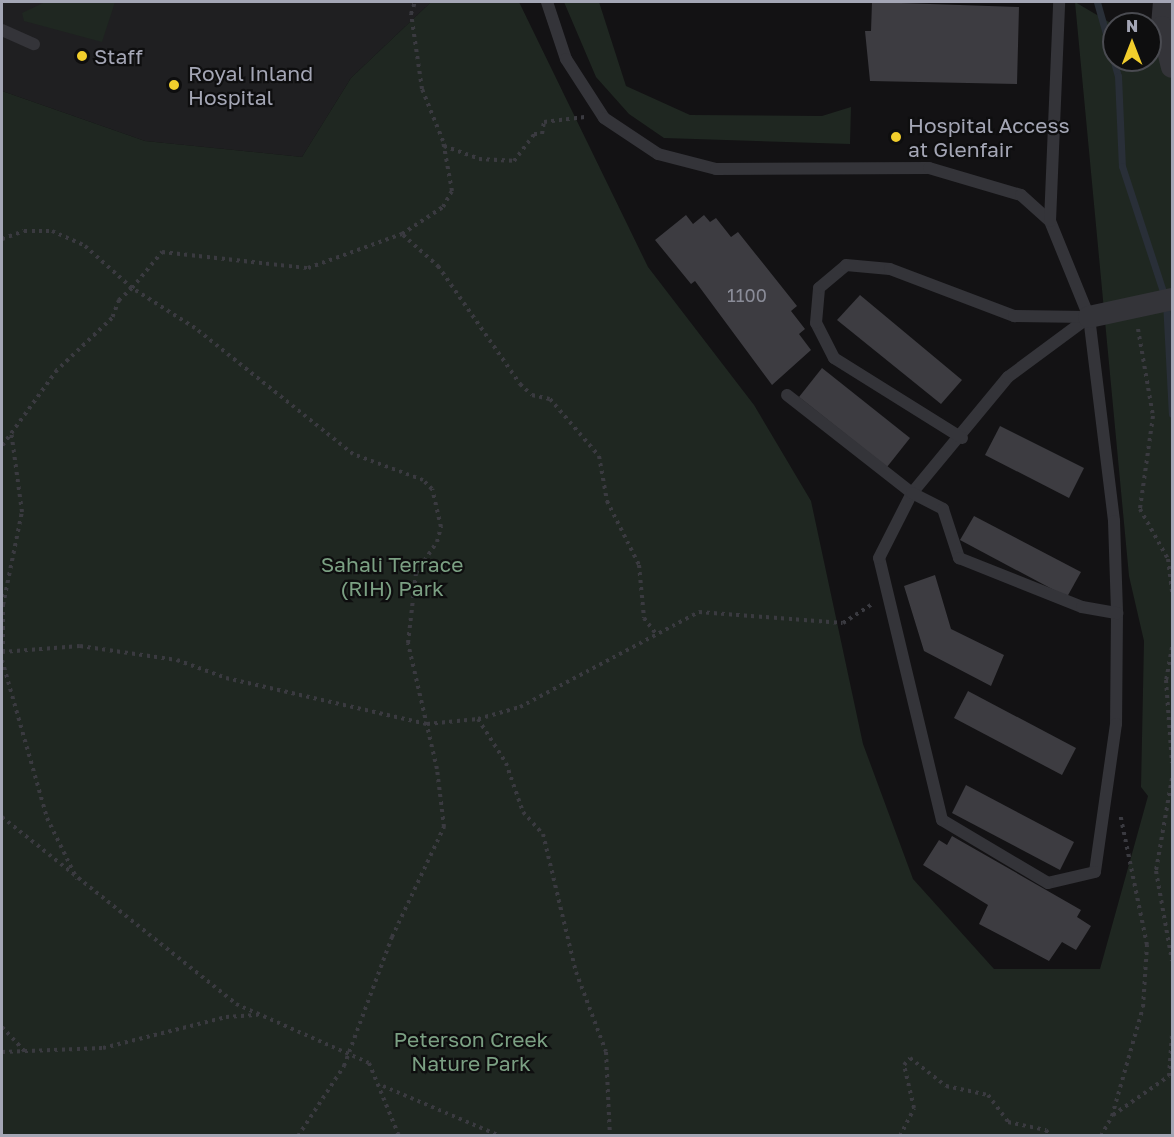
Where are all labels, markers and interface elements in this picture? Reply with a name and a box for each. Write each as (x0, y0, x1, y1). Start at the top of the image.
north arrow (1102, 12, 1162, 72)
text: N (1126, 16, 1138, 36)
place label: Staff (94, 43, 143, 69)
marker: Staff (75, 49, 89, 63)
place label: Royal Inland Hospital (188, 60, 313, 110)
marker: Royal Inland Hospital (165, 76, 183, 94)
place label: Hospital Access at Glenfair (908, 112, 1070, 162)
marker: Hospital Access at Glenfair (889, 130, 903, 144)
house number: 1100 (727, 284, 767, 306)
park label: Sahali Terrace (RIH) Park (321, 551, 463, 601)
park label: Peterson Creek Nature Park (394, 1026, 548, 1076)

